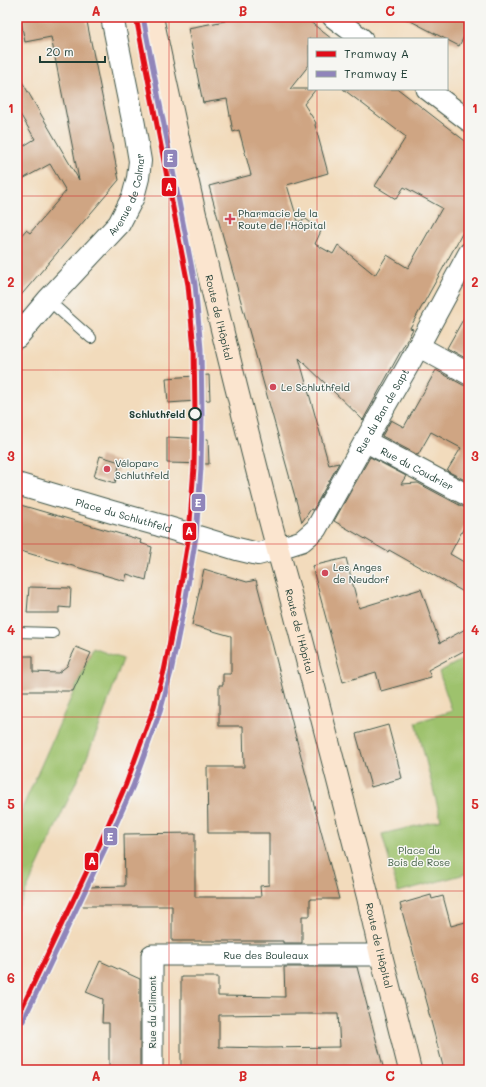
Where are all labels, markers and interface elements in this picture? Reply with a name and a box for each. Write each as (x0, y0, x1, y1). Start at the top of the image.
text: A (91, 2, 101, 19)
text: B (239, 2, 248, 19)
text: C (385, 2, 395, 19)
scale bar (40, 38, 105, 64)
legend (308, 38, 448, 90)
text: 20 m (46, 43, 74, 59)
text: Tramway A (344, 45, 409, 61)
text: Tramway E (344, 65, 408, 81)
text: 1 (8, 99, 14, 116)
text: 1 (472, 99, 478, 116)
line badge: E (163, 149, 178, 168)
text: E (166, 150, 174, 165)
street label: Avenue de Colmar (105, 152, 147, 239)
line badge: A (161, 177, 177, 197)
text: A (165, 179, 173, 194)
place label: Pharmacie de la Route de l’Hôpital (238, 206, 326, 232)
marker: Pharmacie de la Route de l’Hôpital (225, 214, 235, 224)
text: 2 (7, 273, 15, 290)
street label: Route de l'Hôpital (202, 273, 236, 362)
text: 2 (471, 273, 479, 290)
street label: Rue du Ban de Sapt (352, 366, 412, 456)
place label: Le Schluthfeld (281, 380, 350, 394)
marker: Le Schluthfeld (268, 382, 278, 392)
place label: Schluthfeld (129, 407, 186, 421)
marker: Schluthfeld (188, 407, 202, 421)
street label: Rue du Coudrier (378, 444, 456, 494)
text: 3 (7, 447, 15, 464)
text: 3 (471, 447, 479, 464)
place label: Véloparc Schluthfeld (115, 456, 169, 482)
marker: Véloparc Schluthfeld (102, 464, 112, 474)
line badge: E (191, 493, 206, 512)
street label: Place du Schluthfeld (74, 495, 173, 535)
text: E (194, 495, 202, 510)
line badge: A (182, 522, 197, 541)
text: A (185, 523, 193, 538)
place label: Les Anges de Neudorf (333, 560, 390, 586)
marker: Les Anges de Neudorf (320, 568, 330, 578)
street label: Route de l'Hôpital (282, 587, 317, 676)
text: 4 (7, 621, 15, 638)
text: 4 (471, 621, 479, 638)
text: 5 (7, 795, 15, 812)
text: 5 (471, 795, 479, 812)
line badge: E (103, 827, 118, 846)
text: E (106, 829, 114, 844)
park label: Place du Bois de Rose (388, 843, 450, 869)
line badge: A (84, 852, 99, 871)
text: A (88, 853, 96, 868)
street label: Route de l'Hôpital (362, 901, 396, 990)
street label: Rue des Bouleaux (223, 948, 309, 962)
text: 6 (7, 969, 15, 986)
text: 6 (471, 969, 479, 986)
street label: Rue du Climont (145, 976, 159, 1048)
text: A (91, 1067, 101, 1084)
text: B (239, 1067, 248, 1084)
text: C (385, 1067, 395, 1084)

